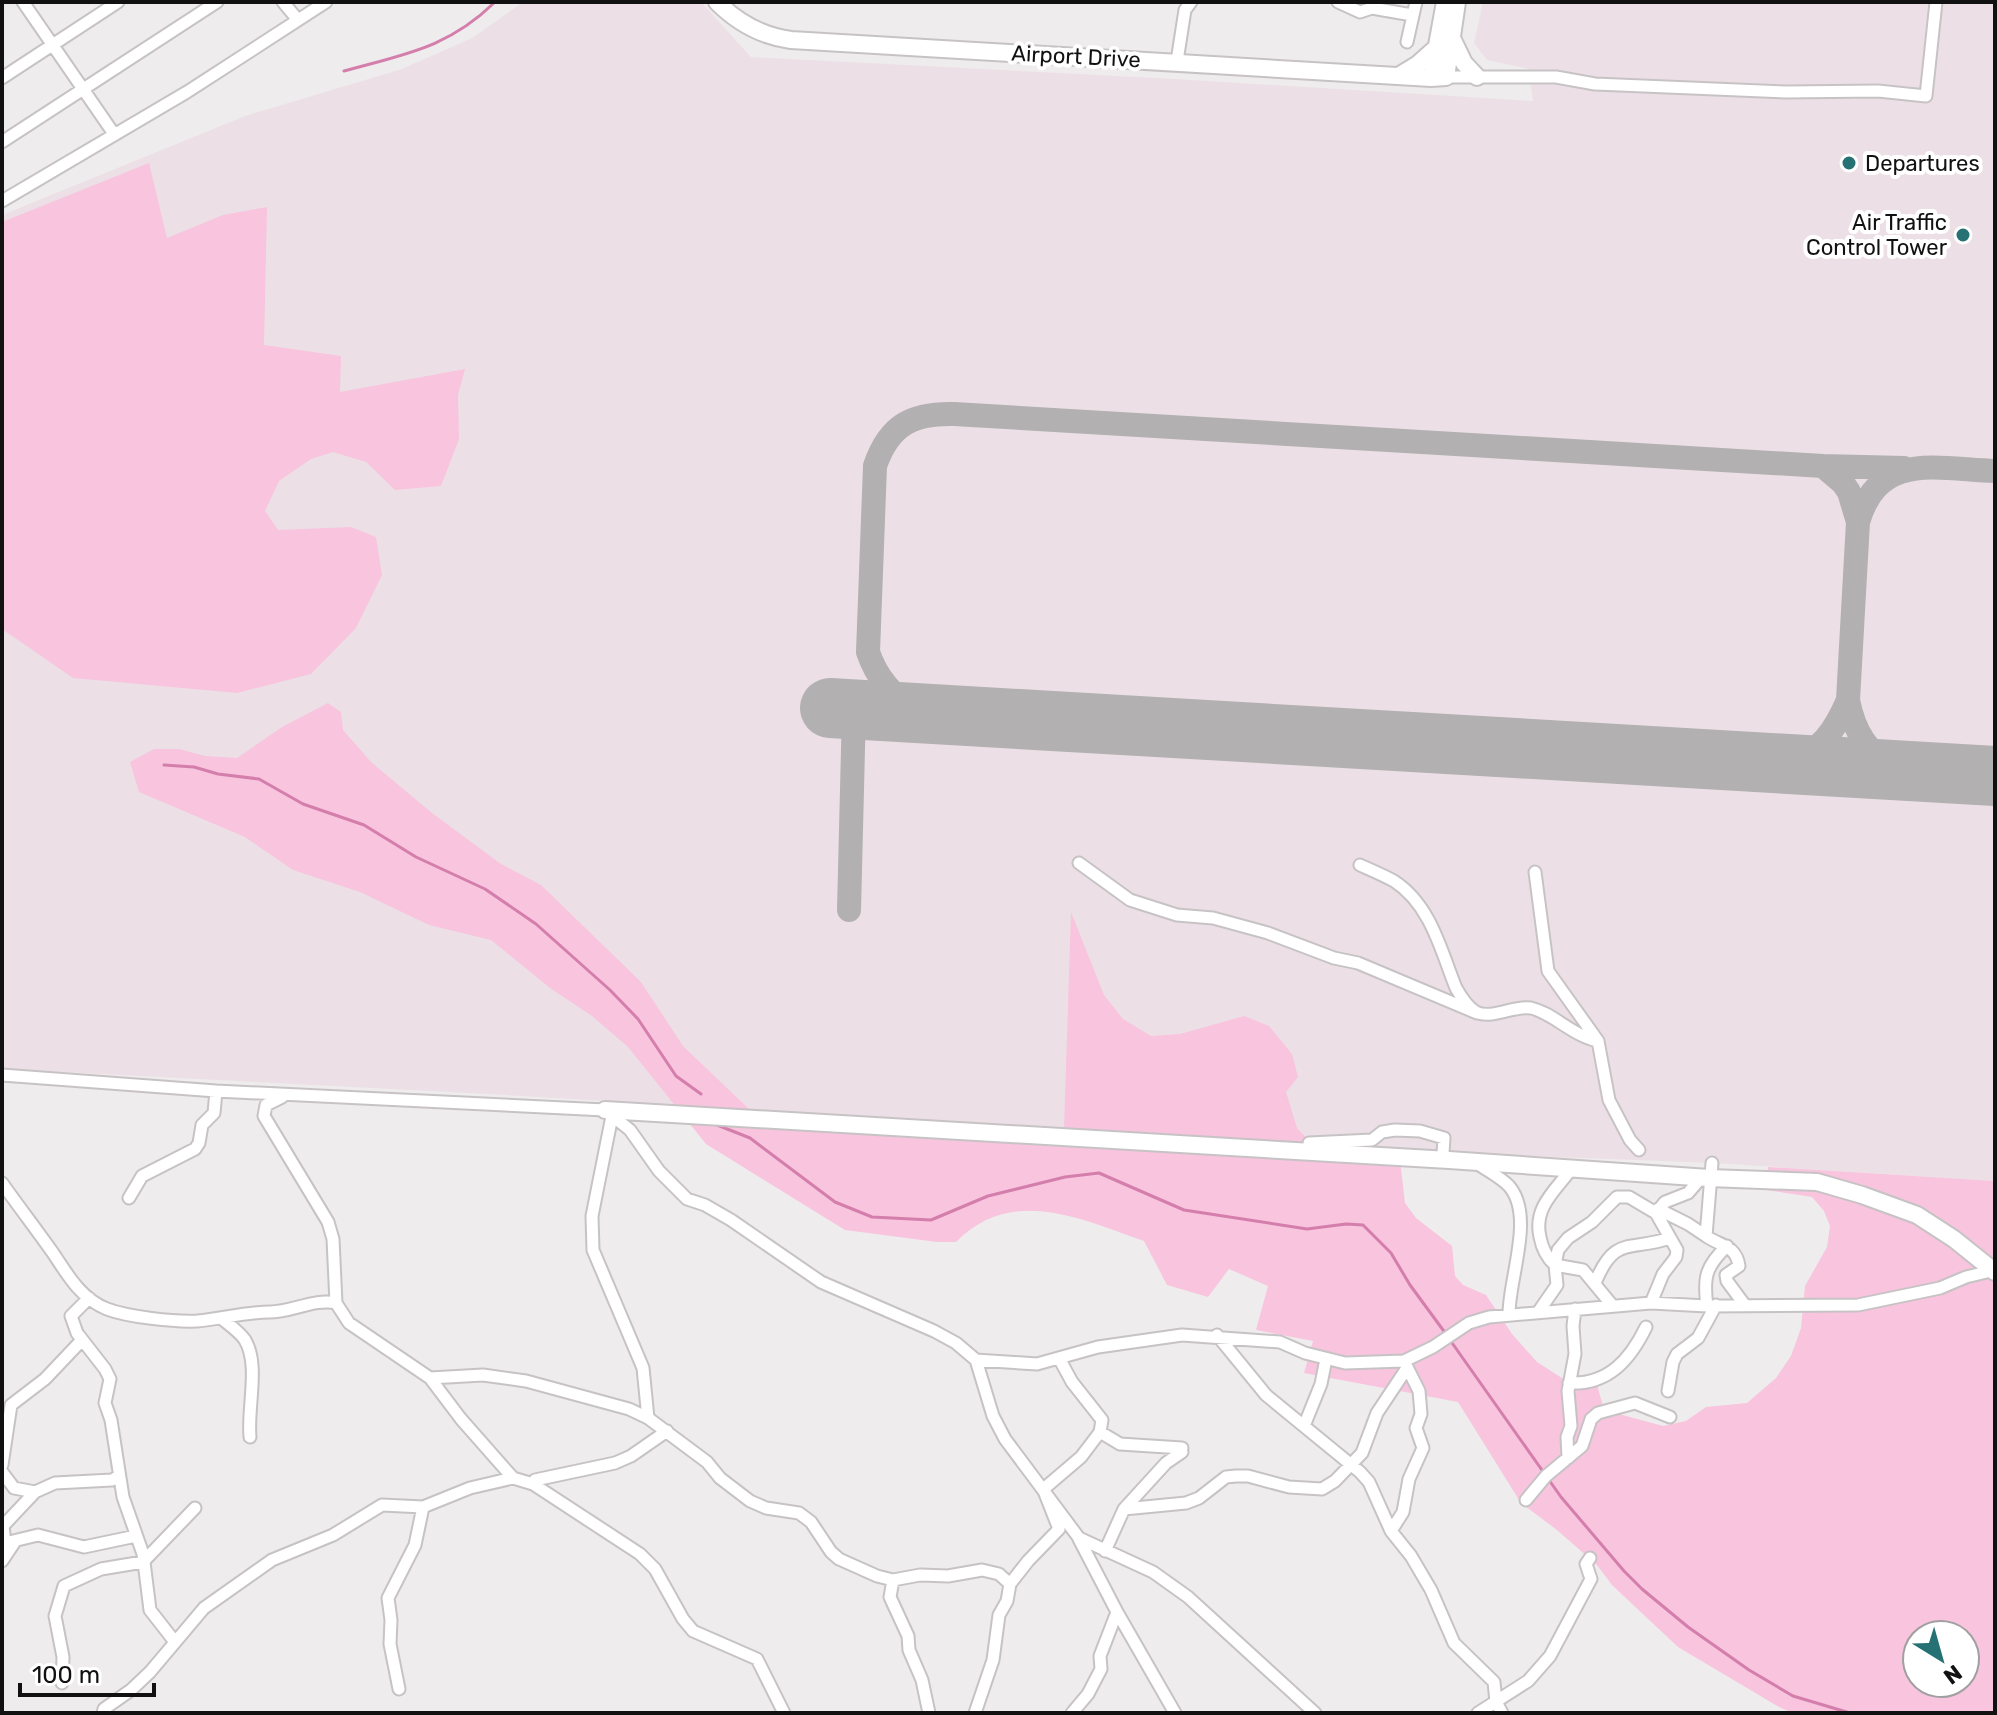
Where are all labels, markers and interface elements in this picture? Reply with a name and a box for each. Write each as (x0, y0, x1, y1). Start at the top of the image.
street label: Airport Drive (1011, 40, 1141, 73)
place label: Departures (1865, 150, 1980, 177)
marker: Departures (1840, 154, 1858, 172)
place label: Air Traffic Control Tower (1806, 209, 1948, 261)
marker: Air Traffic Control Tower (1954, 226, 1972, 244)
north arrow (1901, 1619, 1981, 1699)
scale bar (20, 1647, 154, 1697)
text: N (1938, 1659, 1967, 1690)
text: 100 m (32, 1661, 100, 1689)

